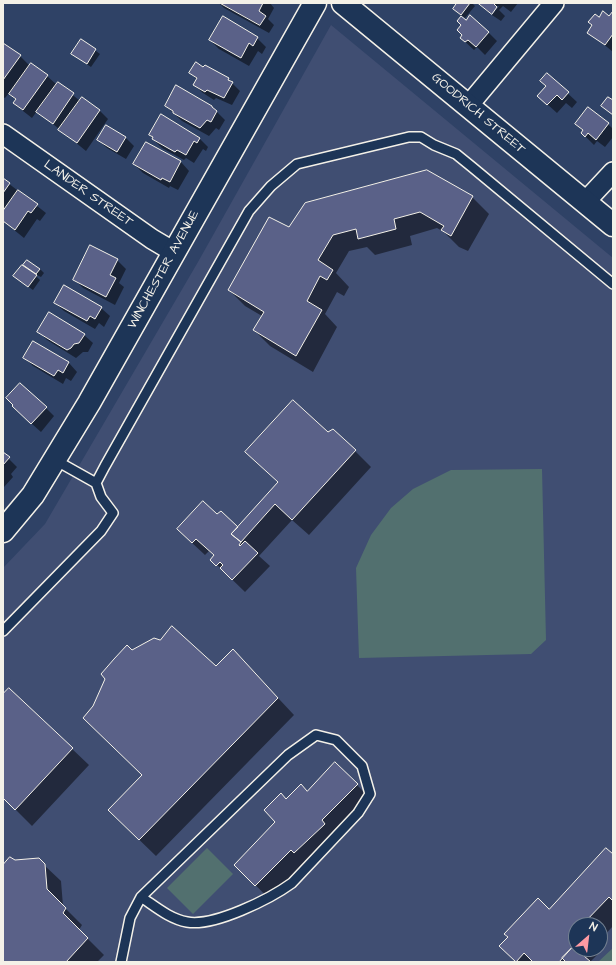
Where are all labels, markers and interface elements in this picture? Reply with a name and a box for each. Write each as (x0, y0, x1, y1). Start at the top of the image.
street label: GOODRICH STREET (428, 70, 528, 158)
street label: LANDER STREET (40, 157, 136, 231)
street label: WINCHESTER AVENUE (125, 208, 203, 332)
north arrow (568, 917, 608, 957)
text: N (587, 919, 600, 935)

